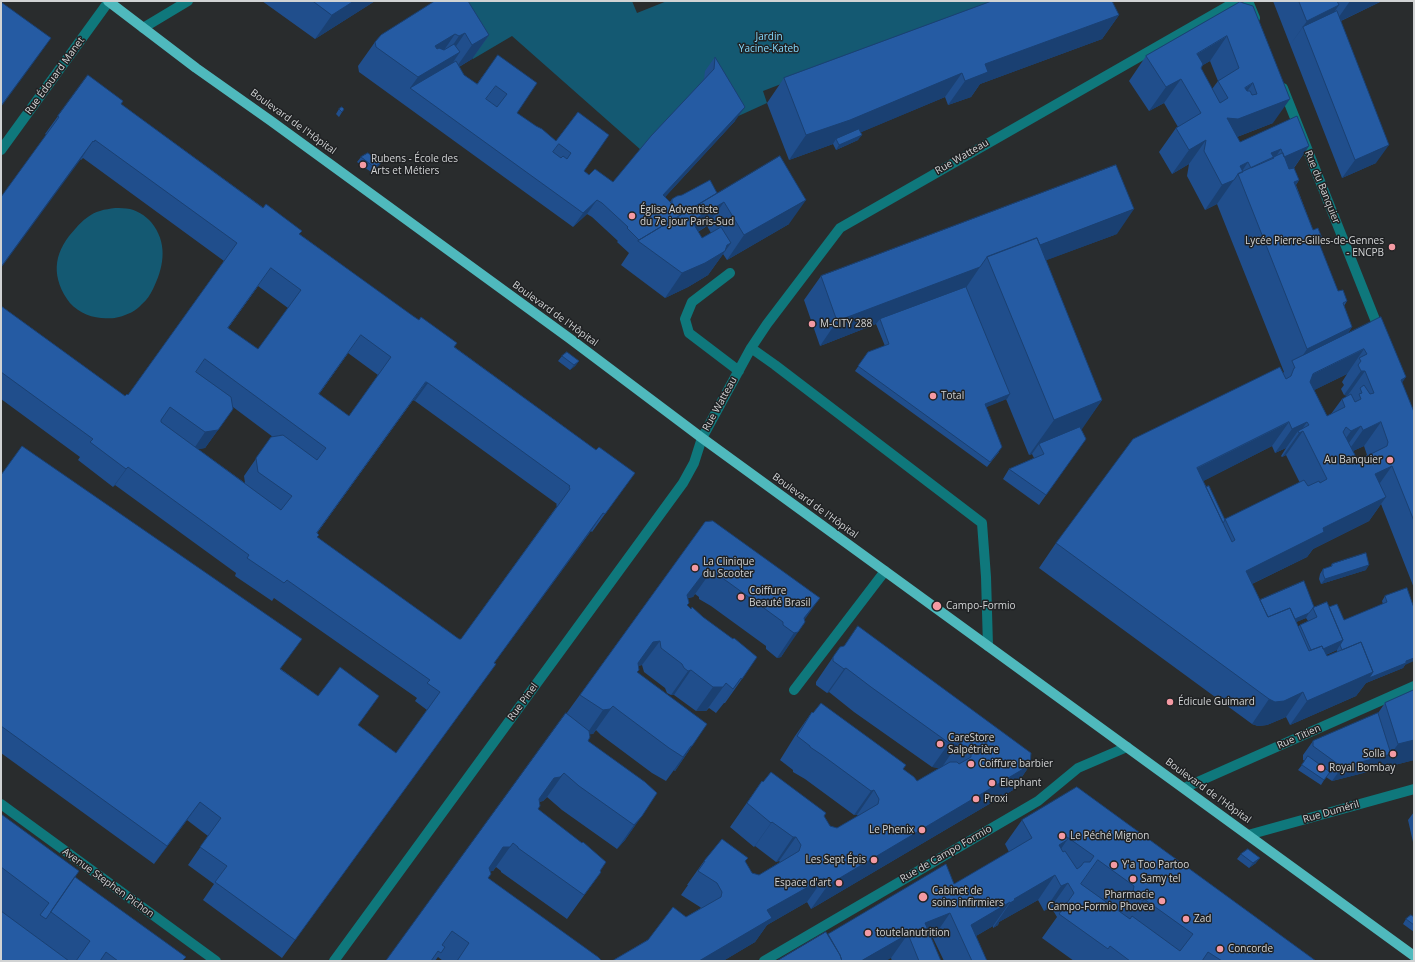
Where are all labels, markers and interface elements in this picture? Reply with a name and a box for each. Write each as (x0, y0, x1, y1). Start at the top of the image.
park label: Jardin Yacine-Kateb (739, 31, 799, 54)
street label: Rue Édouard Manet (23, 35, 87, 117)
street label: Boulevard de l'Hôpital (248, 87, 338, 157)
street label: Rue Watteau (933, 137, 991, 177)
street label: Rue du Banquier (1302, 149, 1342, 225)
place label: Rubens - École des Arts et Métiers (371, 153, 458, 176)
marker: Rubens - École des Arts et Métiers (358, 160, 368, 170)
place label: Église Adventiste du 7e jour Paris-Sud (640, 204, 734, 228)
marker: Église Adventiste du 7e jour Paris-Sud (627, 211, 637, 221)
place label: Lycée Pierre-Gilles-de-Gennes - ENCPB (1245, 235, 1384, 258)
marker: Lycée Pierre-Gilles-de-Gennes - ENCPB (1387, 242, 1397, 252)
street label: Boulevard de l'Hôpital (510, 279, 600, 349)
place label: M-CITY 288 (820, 318, 872, 330)
marker: M-CITY 288 (807, 319, 817, 329)
street label: Rue Watteau (700, 375, 740, 433)
place label: Total (941, 390, 964, 402)
marker: Total (928, 391, 938, 401)
place label: Au Banquier (1324, 454, 1382, 466)
marker: Au Banquier (1385, 455, 1395, 465)
street label: Boulevard de l'Hôpital (770, 471, 860, 541)
place label: La Clinique du Scooter (703, 556, 754, 580)
marker: La Clinique du Scooter (690, 563, 700, 573)
place label: Coiffure Beauté Brasil (749, 585, 810, 608)
marker: Coiffure Beauté Brasil (736, 592, 746, 602)
marker: Campo-Formio (931, 600, 943, 612)
place label: Campo-Formio (946, 600, 1016, 612)
street label: Rue Pinel (505, 681, 541, 723)
place label: Édicule Guimard (1178, 696, 1255, 708)
marker: Édicule Guimard (1165, 697, 1175, 707)
street label: Rue Titien (1275, 722, 1323, 752)
place label: CareStore Salpétrière (948, 732, 999, 756)
marker: CareStore Salpétrière (935, 739, 945, 749)
place label: Solla (1363, 748, 1385, 760)
marker: Solla (1388, 749, 1398, 759)
street label: Boulevard de l'Hôpital (1163, 756, 1253, 826)
place label: Coiffure barbier (979, 758, 1053, 770)
marker: Coiffure barbier (966, 759, 976, 769)
place label: Royal Bombay (1329, 762, 1395, 774)
marker: Royal Bombay (1316, 763, 1326, 773)
place label: Elephant (1000, 777, 1041, 789)
marker: Elephant (987, 778, 997, 788)
place label: Proxi (984, 793, 1008, 805)
marker: Proxi (971, 794, 981, 804)
street label: Rue Duméril (1302, 798, 1360, 826)
street label: Rue de Campo Formio (898, 823, 994, 885)
place label: Le Phenix (869, 824, 914, 836)
marker: Le Phenix (917, 825, 927, 835)
place label: Le Péché Mignon (1070, 830, 1149, 842)
marker: Le Péché Mignon (1057, 831, 1067, 841)
street label: Avenue Stephen Pichon (60, 846, 156, 920)
place label: Les Sept Épis (805, 854, 866, 866)
marker: Les Sept Épis (869, 855, 879, 865)
place label: Y'a Too Partoo (1122, 859, 1189, 871)
marker: Y'a Too Partoo (1109, 860, 1119, 870)
place label: Samy tel (1141, 873, 1181, 885)
marker: Samy tel (1128, 874, 1138, 884)
place label: Espace d'art (774, 877, 831, 889)
marker: Espace d'art (834, 878, 844, 888)
place label: Cabinet de soins infirmiers (932, 885, 1004, 908)
place label: Pharmacie Campo-Formio Phovea (1048, 889, 1154, 912)
marker: Cabinet de soins infirmiers (917, 891, 929, 903)
marker: Pharmacie Campo-Formio Phovea (1157, 896, 1167, 906)
place label: Zad (1194, 913, 1211, 925)
marker: Zad (1181, 914, 1191, 924)
place label: toutelanutrition (876, 927, 950, 939)
marker: toutelanutrition (863, 928, 873, 938)
place label: Concorde (1228, 943, 1273, 955)
marker: Concorde (1215, 944, 1225, 954)

